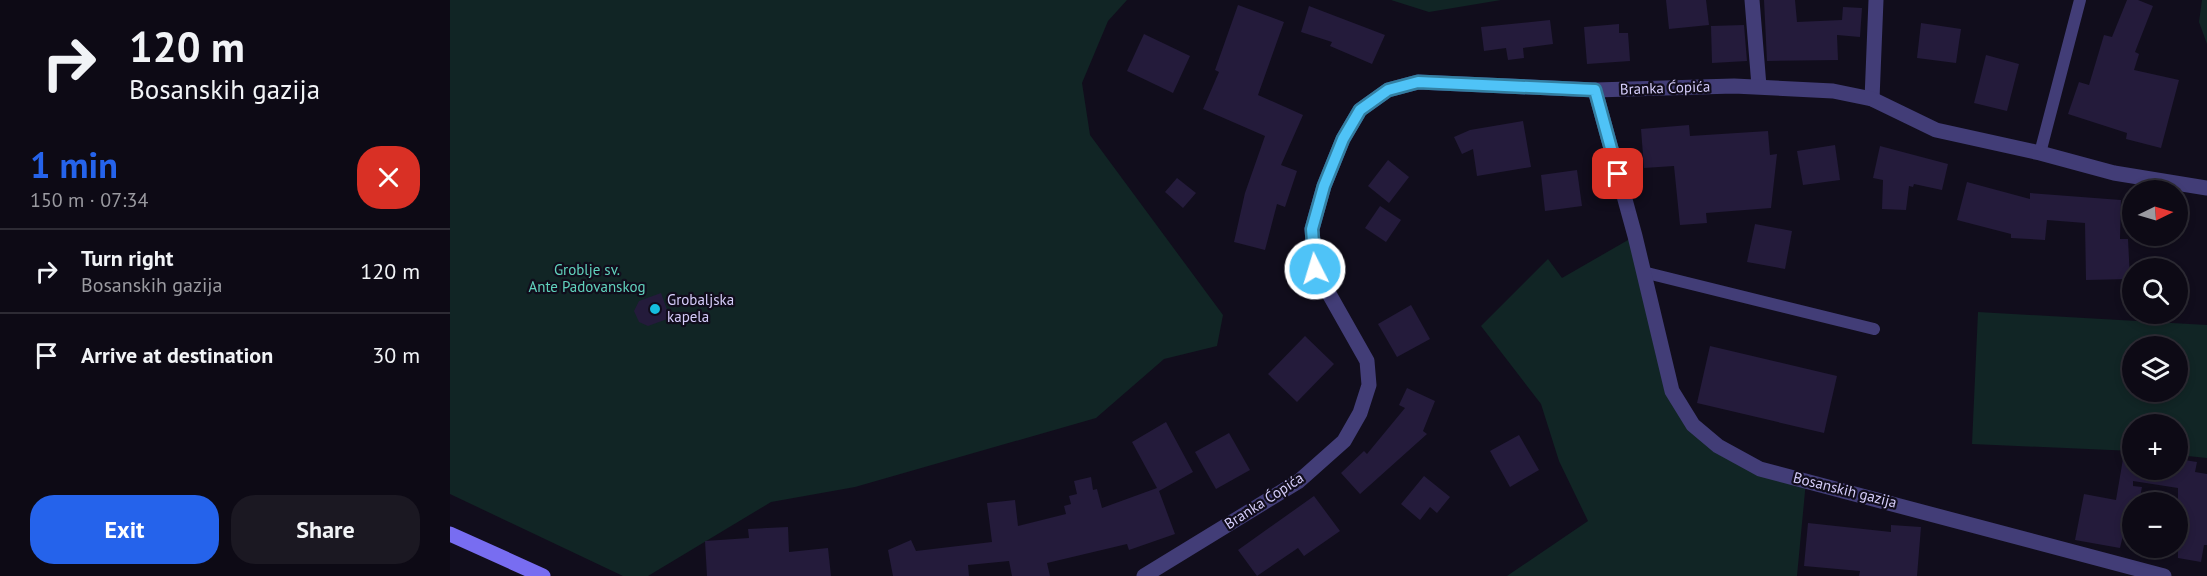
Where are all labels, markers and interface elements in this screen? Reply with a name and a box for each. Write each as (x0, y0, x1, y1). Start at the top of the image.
text: 120 m (129, 19, 245, 74)
icon: right (30, 24, 108, 102)
text: Bosanskih gazija (129, 72, 320, 106)
street label: Branka Ćopića (1619, 76, 1711, 99)
text: 1 min (30, 141, 118, 188)
button: close (357, 146, 420, 209)
pin (1592, 148, 1643, 199)
icon: arrive (1601, 157, 1634, 190)
north arrow (2122, 180, 2188, 246)
map controls (2122, 180, 2188, 558)
text: 150 m · 07:34 (30, 187, 148, 213)
position arrow (1283, 237, 1347, 301)
text: Turn right (81, 244, 173, 272)
icon: right (30, 255, 63, 288)
text: 120 m (360, 257, 420, 285)
button: search (2122, 258, 2188, 324)
park label: Groblje sv. Ante Padovanskog (528, 260, 646, 296)
text: Bosanskih gazija (81, 272, 223, 298)
place label: Grobaljska kapela (667, 290, 734, 326)
marker: Grobaljska kapela (648, 302, 662, 316)
button: layers (2122, 336, 2188, 402)
icon: arrive (30, 339, 63, 372)
text: Arrive at destination (81, 341, 273, 369)
text: 30 m (372, 341, 420, 369)
button: + (2122, 414, 2188, 480)
street label: Bosanskih gazija (1791, 467, 1899, 512)
street label: Branka Ćopića (1221, 468, 1307, 533)
button: − (2122, 492, 2188, 558)
button: Exit (30, 495, 219, 564)
button: Share (231, 495, 420, 564)

